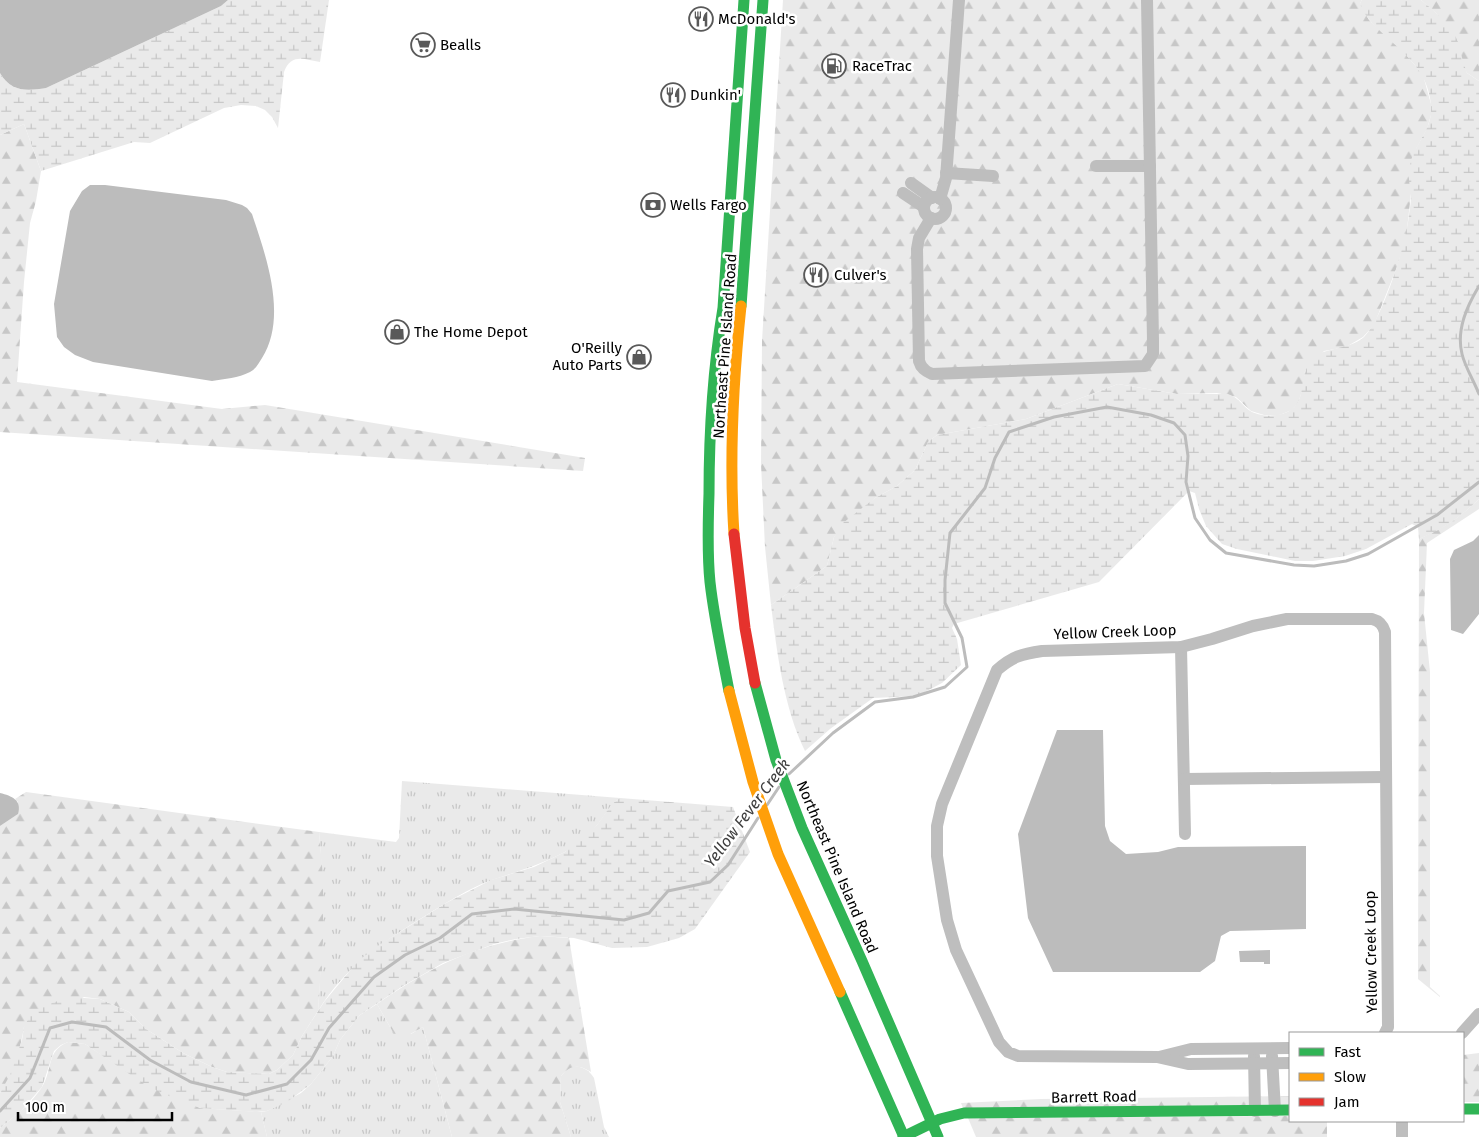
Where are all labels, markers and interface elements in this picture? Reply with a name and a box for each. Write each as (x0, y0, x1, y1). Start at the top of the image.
restaurant icon: McDonald's (688, 6, 714, 32)
place label: McDonald's (718, 10, 796, 28)
supermarket icon: Bealls (410, 32, 436, 58)
place label: Bealls (440, 36, 481, 54)
fuel station icon: RaceTrac (821, 53, 847, 79)
place label: RaceTrac (852, 57, 912, 75)
restaurant icon: Dunkin' (660, 82, 686, 108)
place label: Dunkin' (690, 86, 741, 104)
bank icon: Wells Fargo (640, 192, 666, 218)
place label: Wells Fargo (670, 196, 747, 214)
street label: Northeast Pine Island Road (710, 253, 740, 439)
restaurant icon: Culver's (803, 262, 829, 288)
place label: Culver's (834, 266, 887, 284)
shop icon: The Home Depot (384, 319, 410, 345)
place label: The Home Depot (414, 323, 528, 341)
place label: O'Reilly Auto Parts (552, 339, 623, 374)
shop icon: O'Reilly Auto Parts (626, 344, 652, 370)
street label: Yellow Creek Loop (1053, 621, 1177, 643)
water label: Yellow Fever Creek (700, 755, 794, 871)
street label: Northeast Pine Island Road (792, 778, 882, 956)
street label: Yellow Creek Loop (1361, 890, 1381, 1014)
legend (1289, 1032, 1464, 1122)
text: Fast (1334, 1043, 1361, 1061)
text: Slow (1334, 1068, 1366, 1086)
street label: Barrett Road (1051, 1087, 1137, 1107)
scale bar (18, 1090, 171, 1122)
text: Jam (1334, 1093, 1360, 1111)
text: 100 m (25, 1098, 65, 1116)

